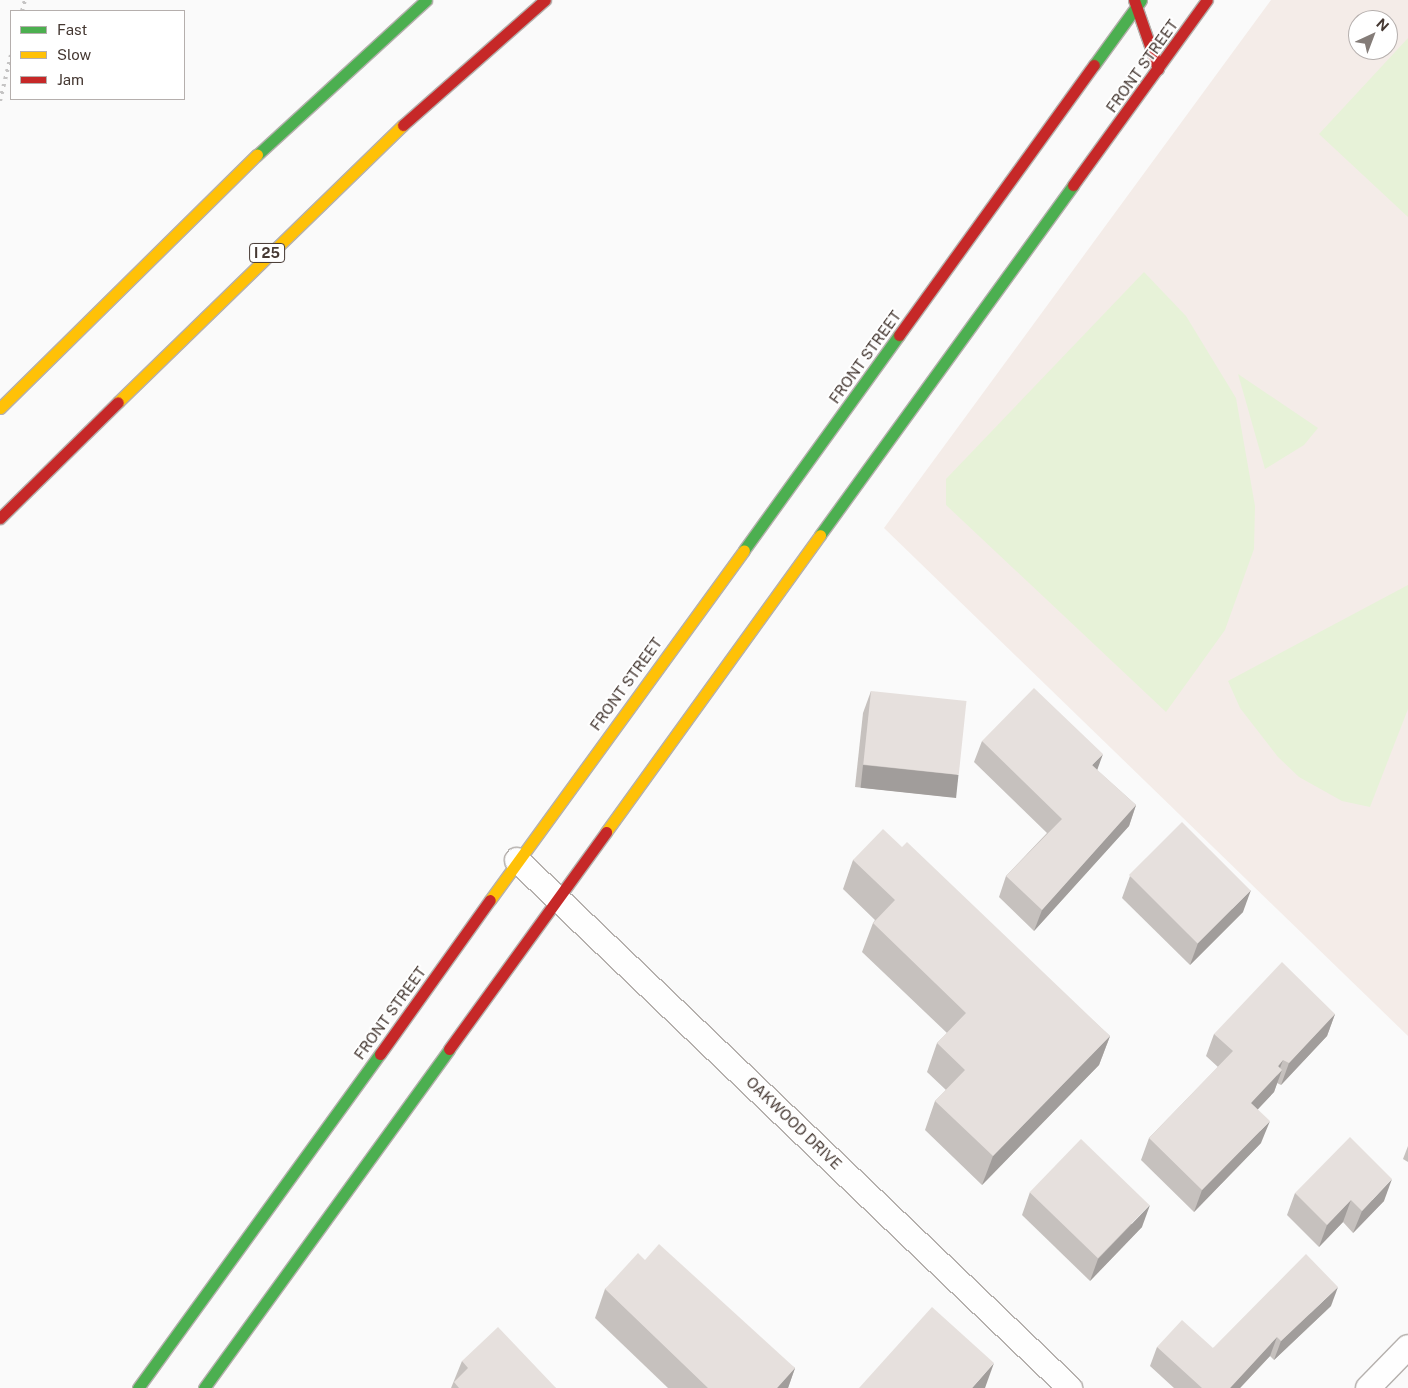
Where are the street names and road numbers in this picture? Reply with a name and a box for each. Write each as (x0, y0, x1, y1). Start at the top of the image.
street label: FRONT STREET (1102, 16, 1182, 116)
road number: I 25 (248, 242, 286, 264)
street label: FRONT STREET (825, 307, 905, 407)
street label: FRONT STREET (586, 634, 666, 734)
street label: FRONT STREET (350, 963, 430, 1063)
street label: OAKWOOD DRIVE (743, 1073, 845, 1173)

